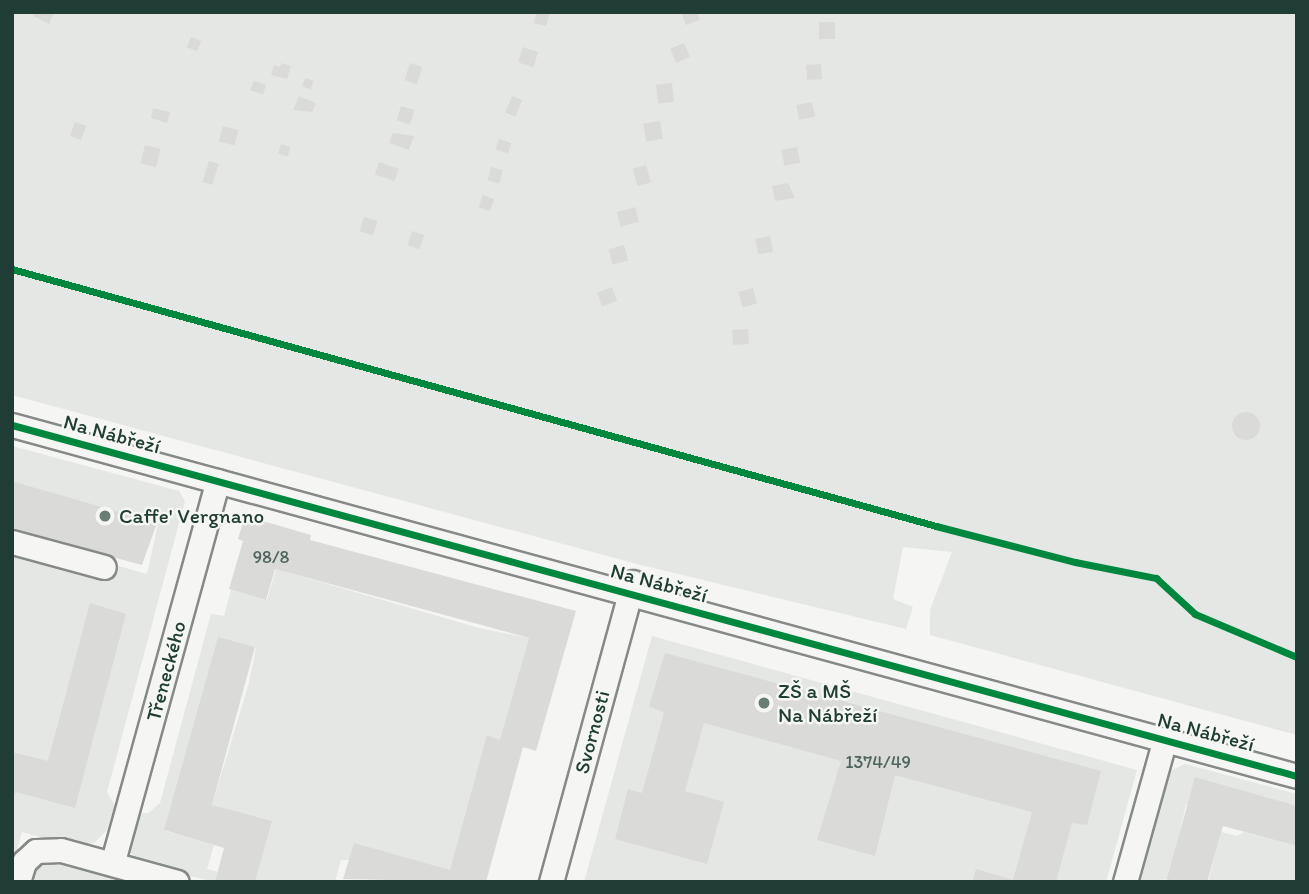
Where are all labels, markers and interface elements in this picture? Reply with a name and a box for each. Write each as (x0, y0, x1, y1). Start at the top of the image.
street label: Na Nábřeží (61, 409, 163, 459)
place label: Caffe' Vergnano (119, 503, 263, 529)
marker: Caffe' Vergnano (97, 508, 113, 524)
house number: 98/8 (253, 546, 289, 568)
street label: Na Nábřeží (608, 558, 710, 608)
street label: Třeneckého (141, 618, 191, 724)
place label: ZŠ a MŠ Na Nábřeží (778, 678, 877, 728)
street label: Svornosti (569, 688, 615, 776)
marker: ZŠ a MŠ Na Nábřeží (756, 695, 772, 711)
street label: Na Nábřeží (1155, 707, 1257, 757)
house number: 1374/49 (845, 751, 911, 773)

